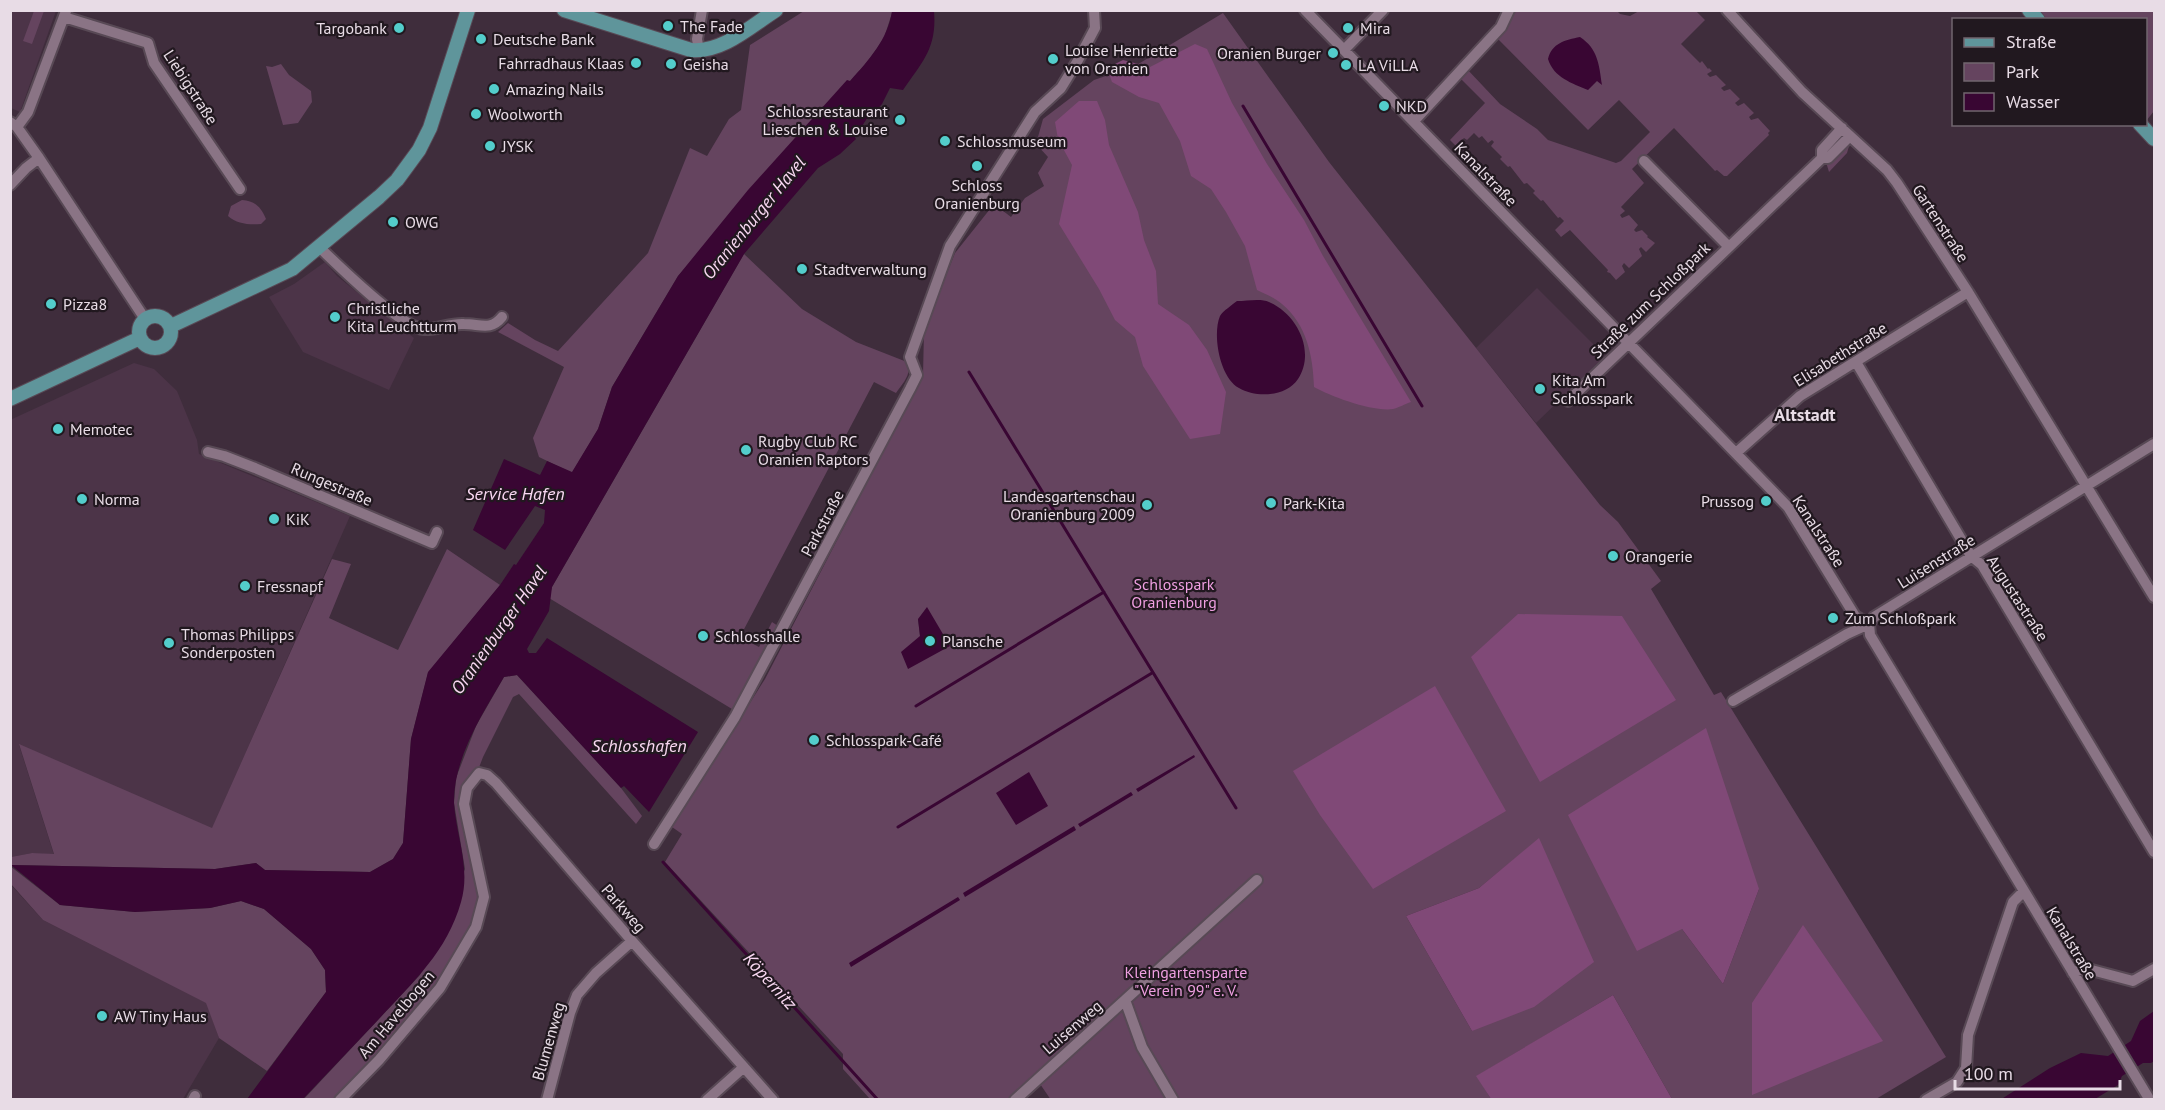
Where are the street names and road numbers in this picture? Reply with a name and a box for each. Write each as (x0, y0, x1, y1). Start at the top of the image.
street label: Liebigstraße (159, 46, 223, 128)
street label: Kanalstraße (1450, 138, 1522, 210)
street label: Gartenstraße (1908, 180, 1974, 266)
street label: Straße zum Schloßpark (1586, 237, 1714, 362)
street label: Elisabethstraße (1790, 317, 1890, 391)
street label: Rungestraße (288, 458, 376, 510)
street label: Parkstraße (796, 486, 848, 560)
street label: Kanalstraße (1788, 491, 1850, 571)
street label: Luisenstraße (1894, 529, 1978, 593)
street label: Augustastraße (1983, 551, 2053, 645)
street label: Parkweg (598, 880, 650, 936)
street label: Kanalstraße (2042, 903, 2102, 983)
street label: Am Havelbogen (354, 966, 438, 1062)
street label: Luisenweg (1038, 996, 1106, 1058)
street label: Blumenweg (527, 999, 569, 1083)

